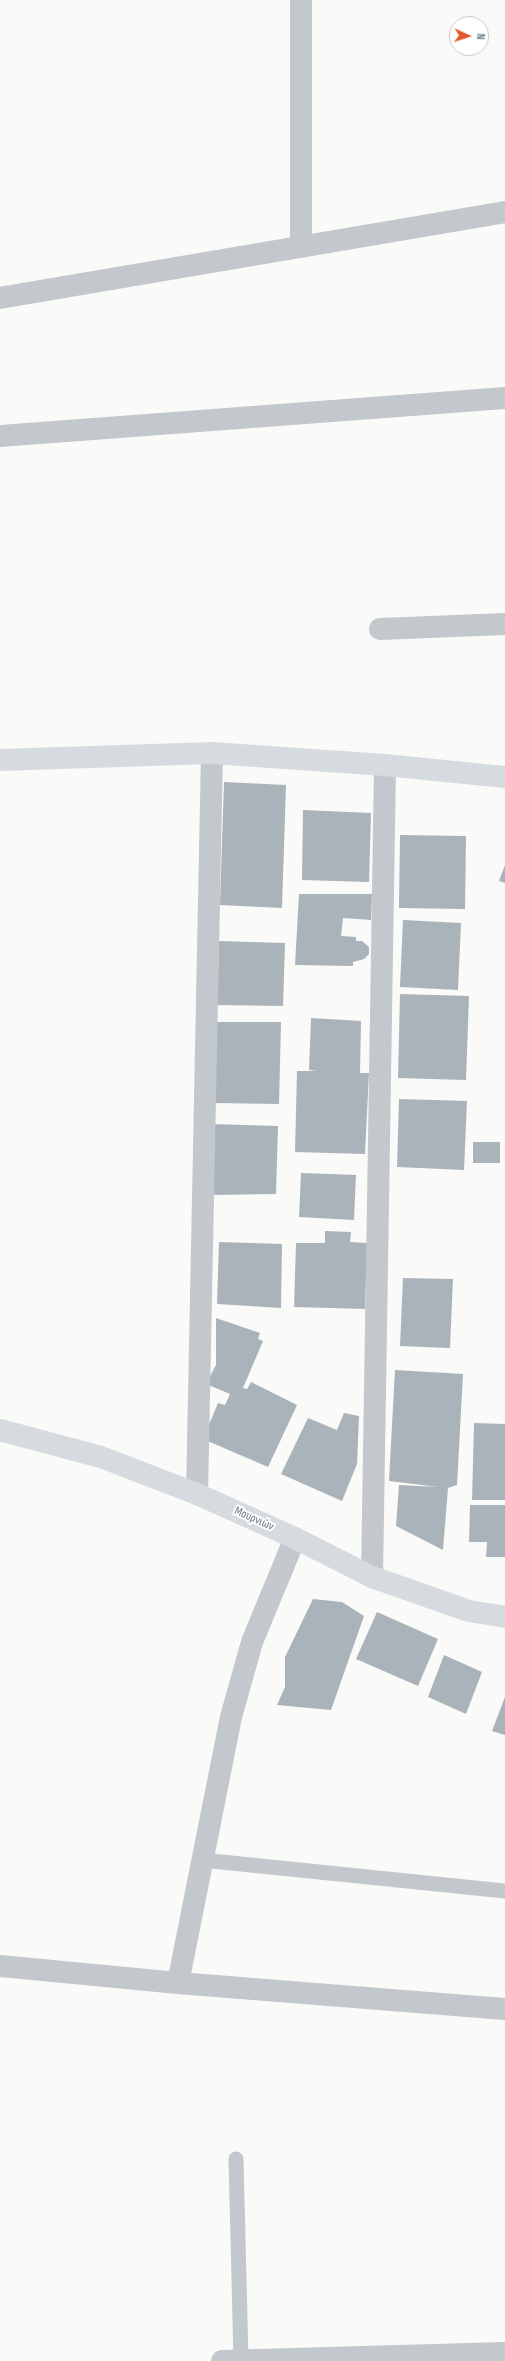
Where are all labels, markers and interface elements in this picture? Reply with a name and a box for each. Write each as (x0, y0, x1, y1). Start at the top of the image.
north arrow (449, 16, 489, 56)
text: N (474, 33, 487, 40)
street label: Μουρνιών (232, 1504, 276, 1534)

